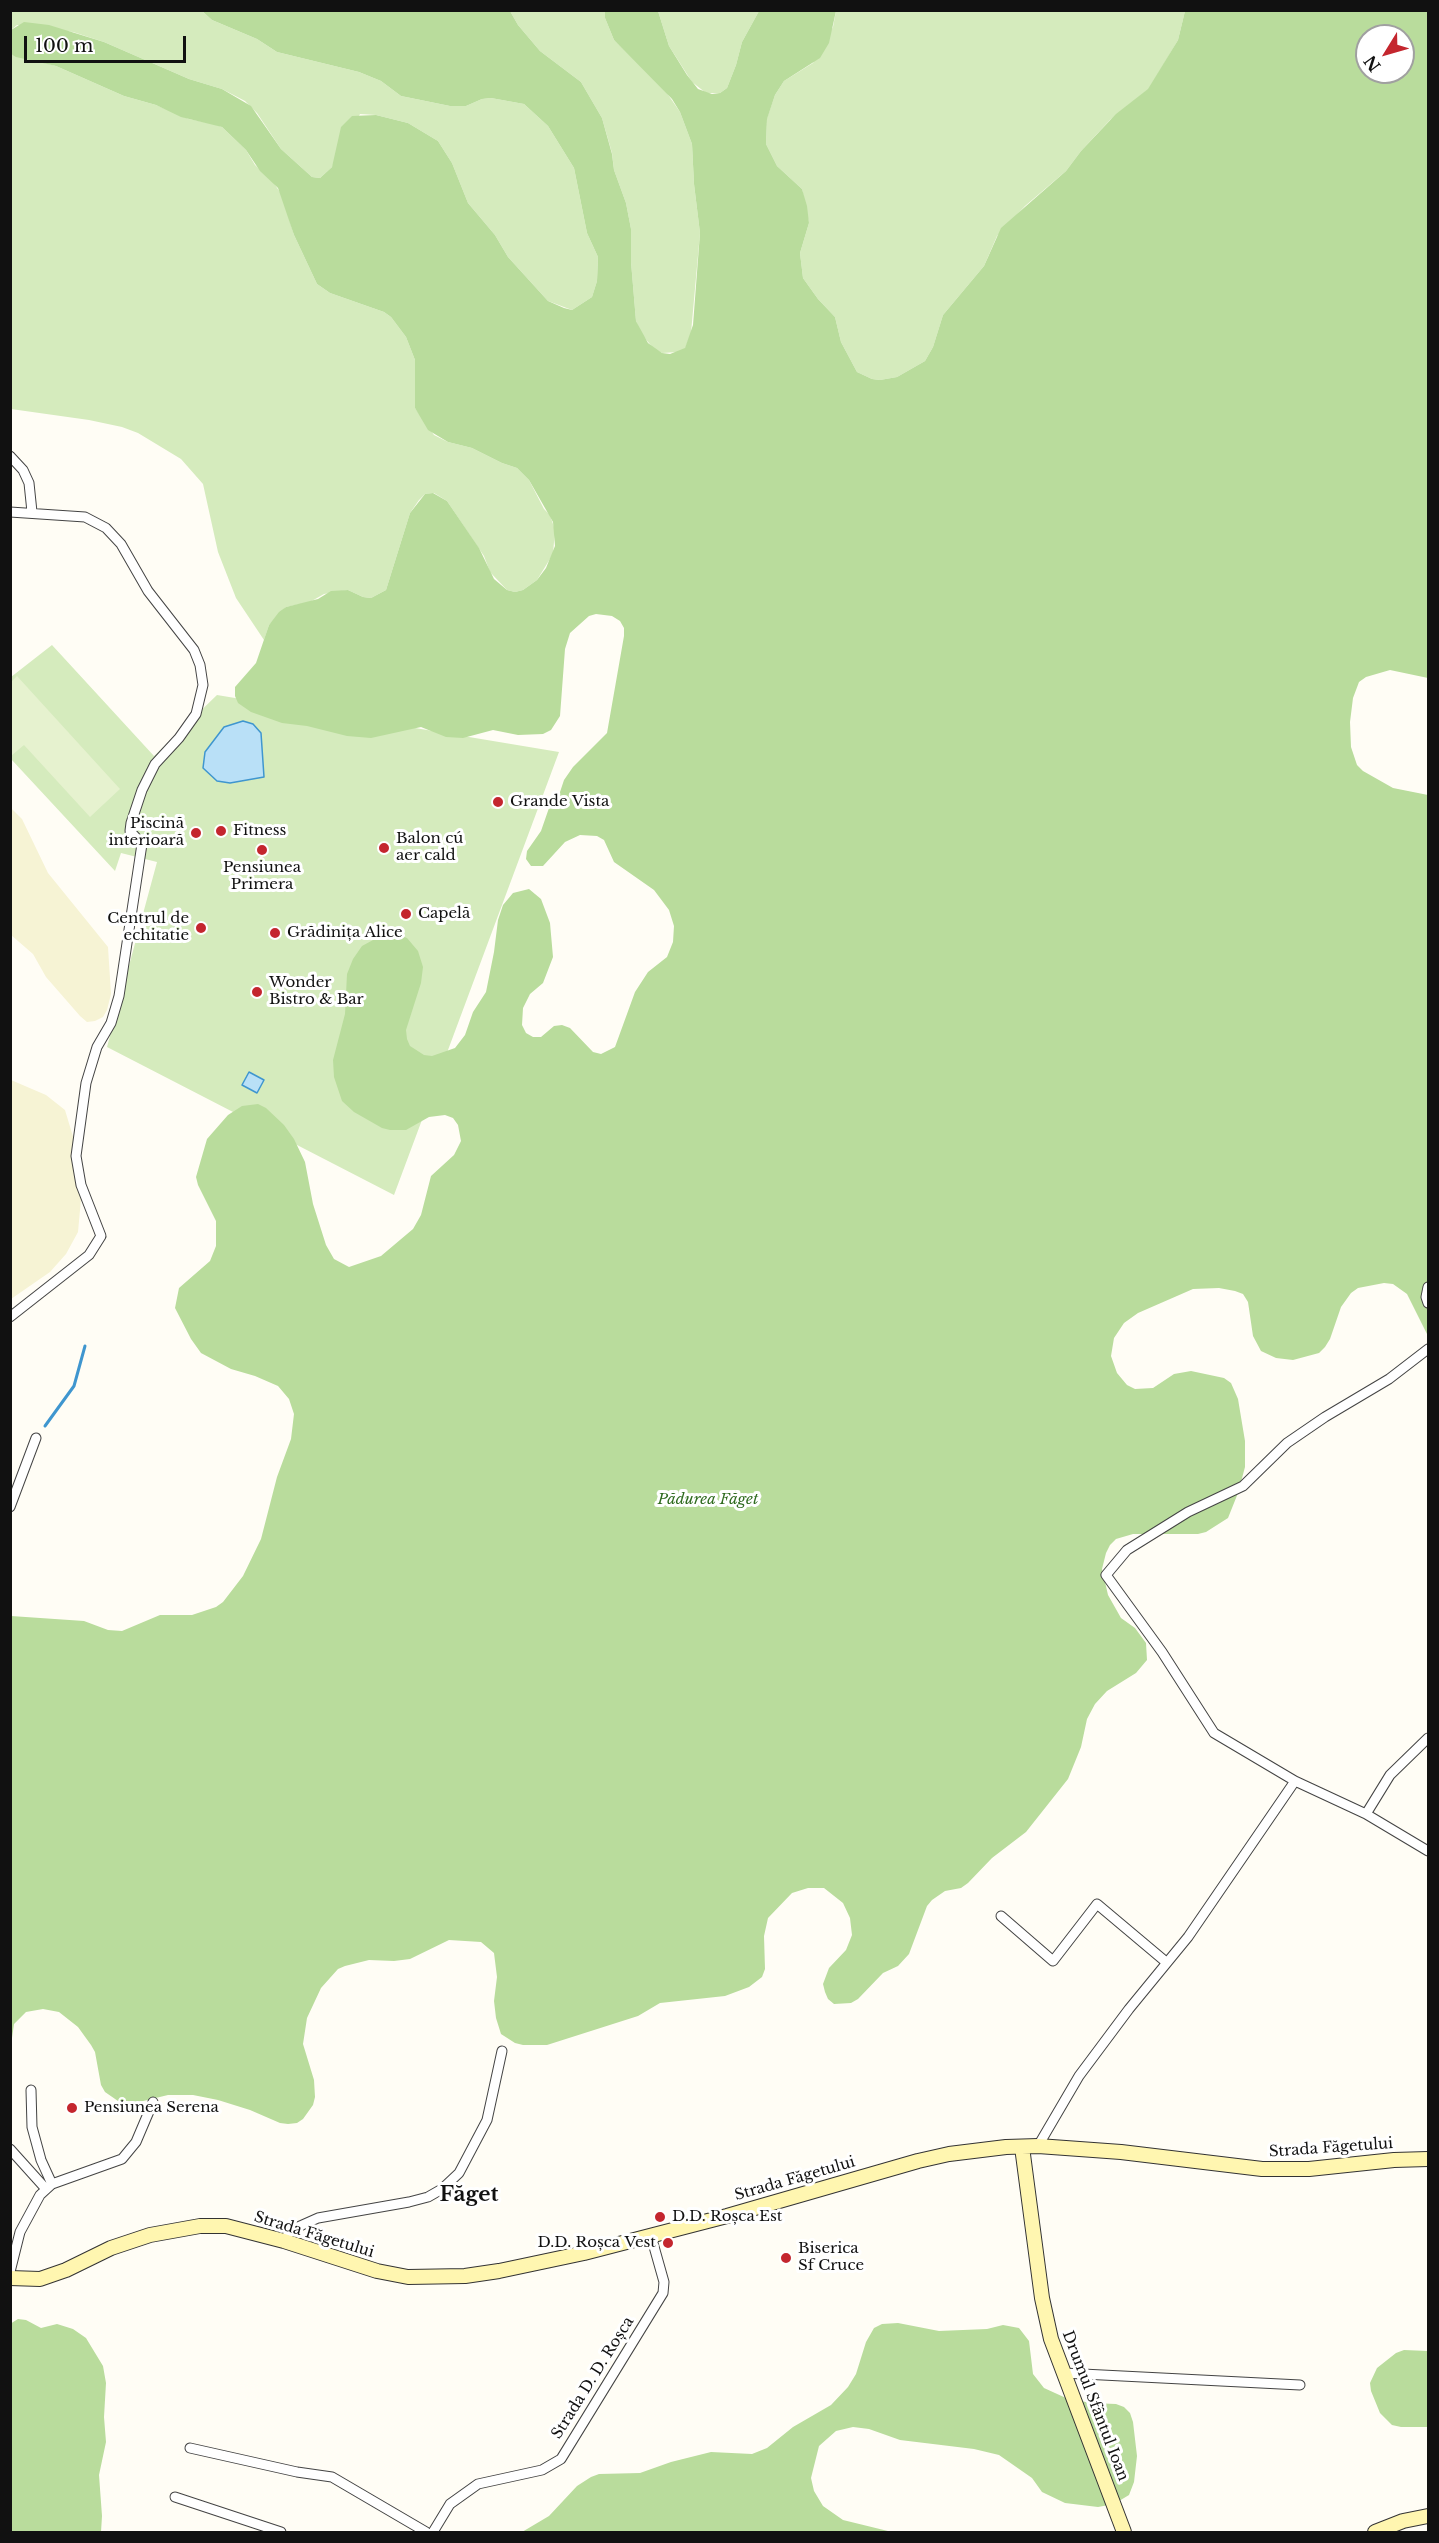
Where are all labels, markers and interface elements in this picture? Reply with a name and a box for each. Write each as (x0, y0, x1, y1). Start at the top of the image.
scale bar (27, 24, 189, 62)
north arrow (1355, 24, 1415, 84)
text: 100 m (35, 35, 93, 57)
text: N (1360, 52, 1385, 76)
place label: Grande Vista (510, 793, 609, 811)
marker: Grande Vista (491, 795, 505, 809)
place label: Piscină interioară (108, 815, 184, 850)
place label: Fitness (233, 822, 286, 840)
marker: Fitness (214, 824, 228, 838)
marker: Piscină interioară (189, 826, 203, 840)
place label: Balon cú aer cald (396, 830, 463, 865)
marker: Balon cú aer cald (377, 841, 391, 855)
marker: Pensiunea Primera (255, 843, 269, 857)
place label: Pensiunea Primera (223, 859, 301, 894)
place label: Capelă (418, 905, 470, 923)
marker: Capelă (399, 907, 413, 921)
place label: Centrul de echitatie (107, 910, 189, 945)
marker: Centrul de echitatie (194, 921, 208, 935)
place label: Grădinița Alice (287, 924, 403, 942)
marker: Grădinița Alice (268, 926, 282, 940)
place label: Wonder Bistro & Bar (269, 974, 364, 1009)
marker: Wonder Bistro & Bar (250, 985, 264, 999)
park label: Pădurea Făget (658, 1491, 758, 1509)
place label: Pensiunea Serena (84, 2099, 219, 2117)
marker: Pensiunea Serena (65, 2101, 79, 2115)
street label: Strada Făgetului (1268, 2135, 1394, 2161)
street label: Strada Făgetului (733, 2153, 857, 2205)
district label: Făget (440, 2182, 498, 2208)
street label: Strada Făgetului (252, 2208, 376, 2262)
place label: D.D. Roșca Est (672, 2208, 782, 2226)
marker: D.D. Roșca Est (653, 2210, 667, 2224)
place label: D.D. Roșca Vest (537, 2234, 656, 2252)
marker: D.D. Roșca Vest (661, 2236, 675, 2250)
place label: Biserica Sf Cruce (798, 2240, 864, 2275)
marker: Biserica Sf Cruce (779, 2251, 793, 2265)
street label: Strada D. D. Roșca (548, 2314, 638, 2442)
street label: Drumul Sfântul Ioan (1058, 2328, 1132, 2484)

